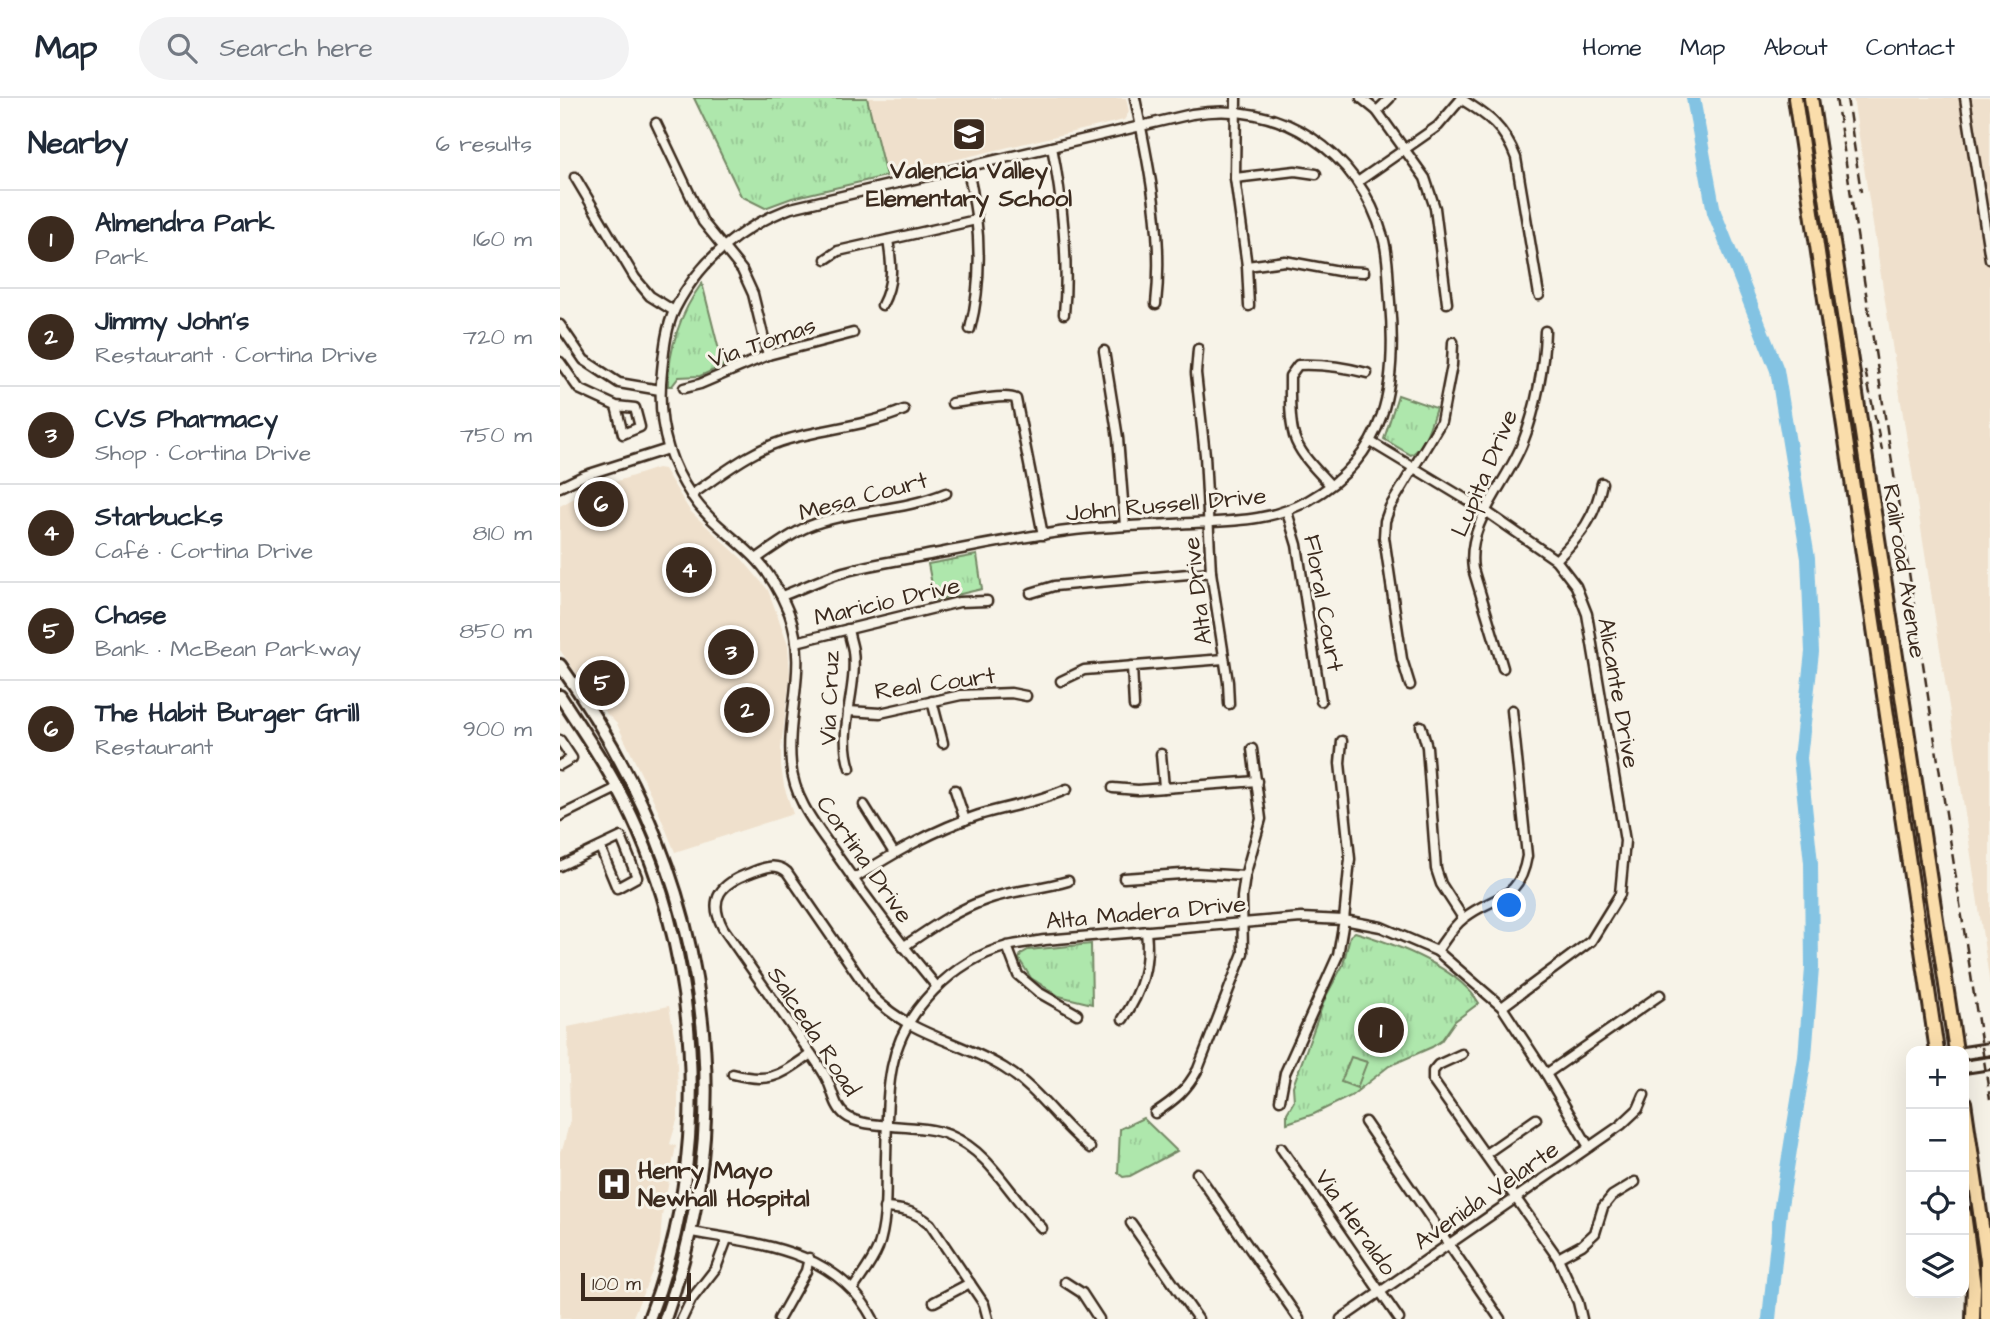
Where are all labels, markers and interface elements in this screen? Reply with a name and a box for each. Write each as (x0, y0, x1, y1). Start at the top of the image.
search box (139, 17, 629, 80)
text: Map (35, 25, 97, 71)
icon: search (163, 29, 201, 67)
text: Search here (219, 30, 373, 66)
text: Home (1582, 31, 1642, 65)
text: Map (1680, 31, 1725, 65)
text: About (1763, 31, 1828, 65)
text: Contact (1866, 31, 1955, 65)
school or university icon: Valencia Valley Elementary School (950, 115, 988, 153)
text: Nearby (28, 123, 128, 165)
text: 6 results (436, 128, 532, 160)
place label: Valencia Valley Elementary School (866, 154, 1072, 218)
text: Almendra Park (95, 205, 275, 241)
text: 1 (50, 223, 52, 255)
text: 160 m (473, 223, 532, 255)
text: Park (95, 241, 148, 273)
text: Jimmy John's (95, 303, 249, 339)
street label: Via Tomas (704, 309, 821, 377)
text: 2 (44, 321, 58, 353)
text: 720 m (463, 321, 532, 353)
text: Restaurant · Cortina Drive (95, 339, 377, 371)
text: CVS Pharmacy (95, 401, 278, 437)
street label: Lupita Drive (1443, 405, 1527, 542)
text: 3 (45, 419, 57, 451)
text: 750 m (460, 419, 532, 451)
text: Shop · Cortina Drive (95, 437, 311, 469)
street label: Mesa Court (795, 463, 932, 531)
pin: 6 (578, 478, 624, 530)
street label: John Russell Drive (1064, 479, 1268, 531)
street label: Railroad Avenue (1873, 482, 1935, 661)
text: Starbucks (95, 499, 223, 535)
text: 4 (43, 517, 59, 549)
text: 810 m (473, 517, 532, 549)
street label: Floral Court (1294, 532, 1352, 675)
text: Café · Cortina Drive (95, 535, 313, 567)
street label: Alta Drive (1175, 535, 1221, 647)
pin: 4 (666, 544, 712, 596)
street label: Maricio Drive (811, 569, 964, 635)
text: Chase (95, 597, 167, 633)
text: 5 (43, 615, 59, 647)
text: 850 m (459, 615, 532, 647)
street label: Alicante Drive (1588, 615, 1648, 771)
pin: 3 (708, 626, 754, 678)
text: Bank · McBean Parkway (95, 633, 361, 665)
street label: Via Cruz (811, 650, 849, 746)
pin: 5 (579, 657, 625, 709)
street label: Real Court (873, 659, 998, 709)
pin: 2 (724, 684, 770, 736)
text: The Habit Burger Grill (95, 695, 360, 731)
text: 6 (44, 713, 58, 745)
text: 900 m (463, 713, 532, 745)
text: Restaurant (95, 731, 213, 763)
street label: Cortina Drive (808, 789, 921, 930)
street label: Alta Madera Drive (1045, 887, 1248, 939)
your location (1492, 888, 1526, 922)
street label: Salceda Road (758, 960, 868, 1103)
pin: 1 (1358, 1004, 1404, 1056)
map controls (1906, 1046, 1969, 1298)
button: + (1906, 1046, 1969, 1109)
button: − (1906, 1109, 1969, 1172)
street label: Avenida Velarte (1407, 1133, 1566, 1259)
place label: Henry Mayo Newhall Hospital (638, 1154, 810, 1216)
street label: Via Heraldo (1306, 1162, 1405, 1283)
hospital icon: Henry Mayo Newhall Hospital (595, 1165, 633, 1203)
button: locate (1906, 1172, 1969, 1235)
button: layers (1906, 1235, 1969, 1298)
scale bar (581, 1270, 691, 1302)
text: 100 m (592, 1271, 641, 1298)

